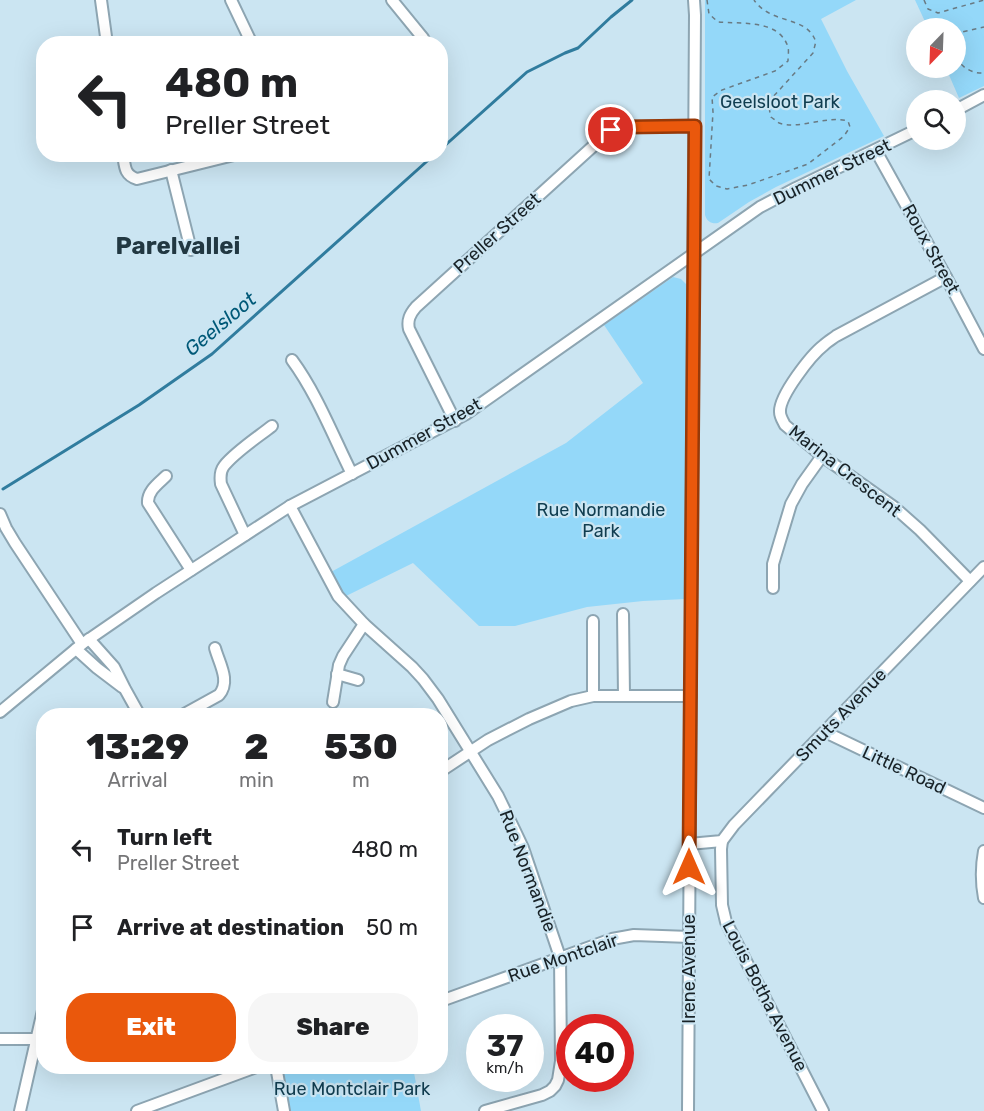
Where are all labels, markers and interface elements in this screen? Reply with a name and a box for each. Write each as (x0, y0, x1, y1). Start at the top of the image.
north arrow (906, 18, 966, 78)
map controls (906, 18, 966, 150)
text: 480 m (165, 58, 298, 108)
icon: left (66, 60, 144, 138)
button: search (906, 90, 966, 150)
park label: Geelsloot Park (720, 91, 841, 113)
pin (585, 104, 636, 155)
text: Preller Street (165, 109, 330, 141)
icon: arrive (594, 113, 627, 146)
street label: Dummer Street (770, 134, 894, 210)
street label: Preller Street (449, 188, 545, 278)
street label: Roux Street (897, 200, 965, 298)
district label: Parelvallei (116, 232, 240, 260)
water label: Geelsloot (179, 287, 261, 361)
street label: Dummer Street (363, 393, 485, 475)
street label: Marina Crescent (784, 420, 906, 522)
park label: Rue Normandie Park (537, 499, 665, 542)
street label: Smuts Avenue (791, 664, 891, 766)
text: 13:29 (86, 725, 189, 768)
text: 2 (244, 725, 269, 768)
text: 530 (324, 725, 398, 768)
street label: Little Road (859, 741, 949, 799)
text: Arrival (108, 768, 168, 792)
text: min (239, 768, 274, 792)
text: m (352, 768, 370, 792)
street label: Rue Normandie (495, 807, 561, 935)
text: Turn left (117, 824, 212, 851)
icon: left (66, 833, 99, 866)
position arrow (657, 835, 721, 899)
text: 480 m (351, 836, 418, 863)
text: Preller Street (117, 851, 239, 875)
icon: arrive (66, 911, 99, 944)
text: Arrive at destination (117, 914, 344, 941)
text: 50 m (366, 914, 418, 941)
street label: Irene Avenue (678, 914, 700, 1024)
street label: Louis Botha Avenue (717, 917, 813, 1075)
street label: Rue Montclair (505, 929, 621, 987)
button: Exit (66, 993, 236, 1062)
button: Share (248, 993, 418, 1062)
speed limit sign: 40 (556, 1014, 634, 1092)
text: 37 (487, 1028, 523, 1064)
text: km/h (486, 1059, 524, 1077)
park label: Rue Montclair Park (274, 1078, 431, 1100)

